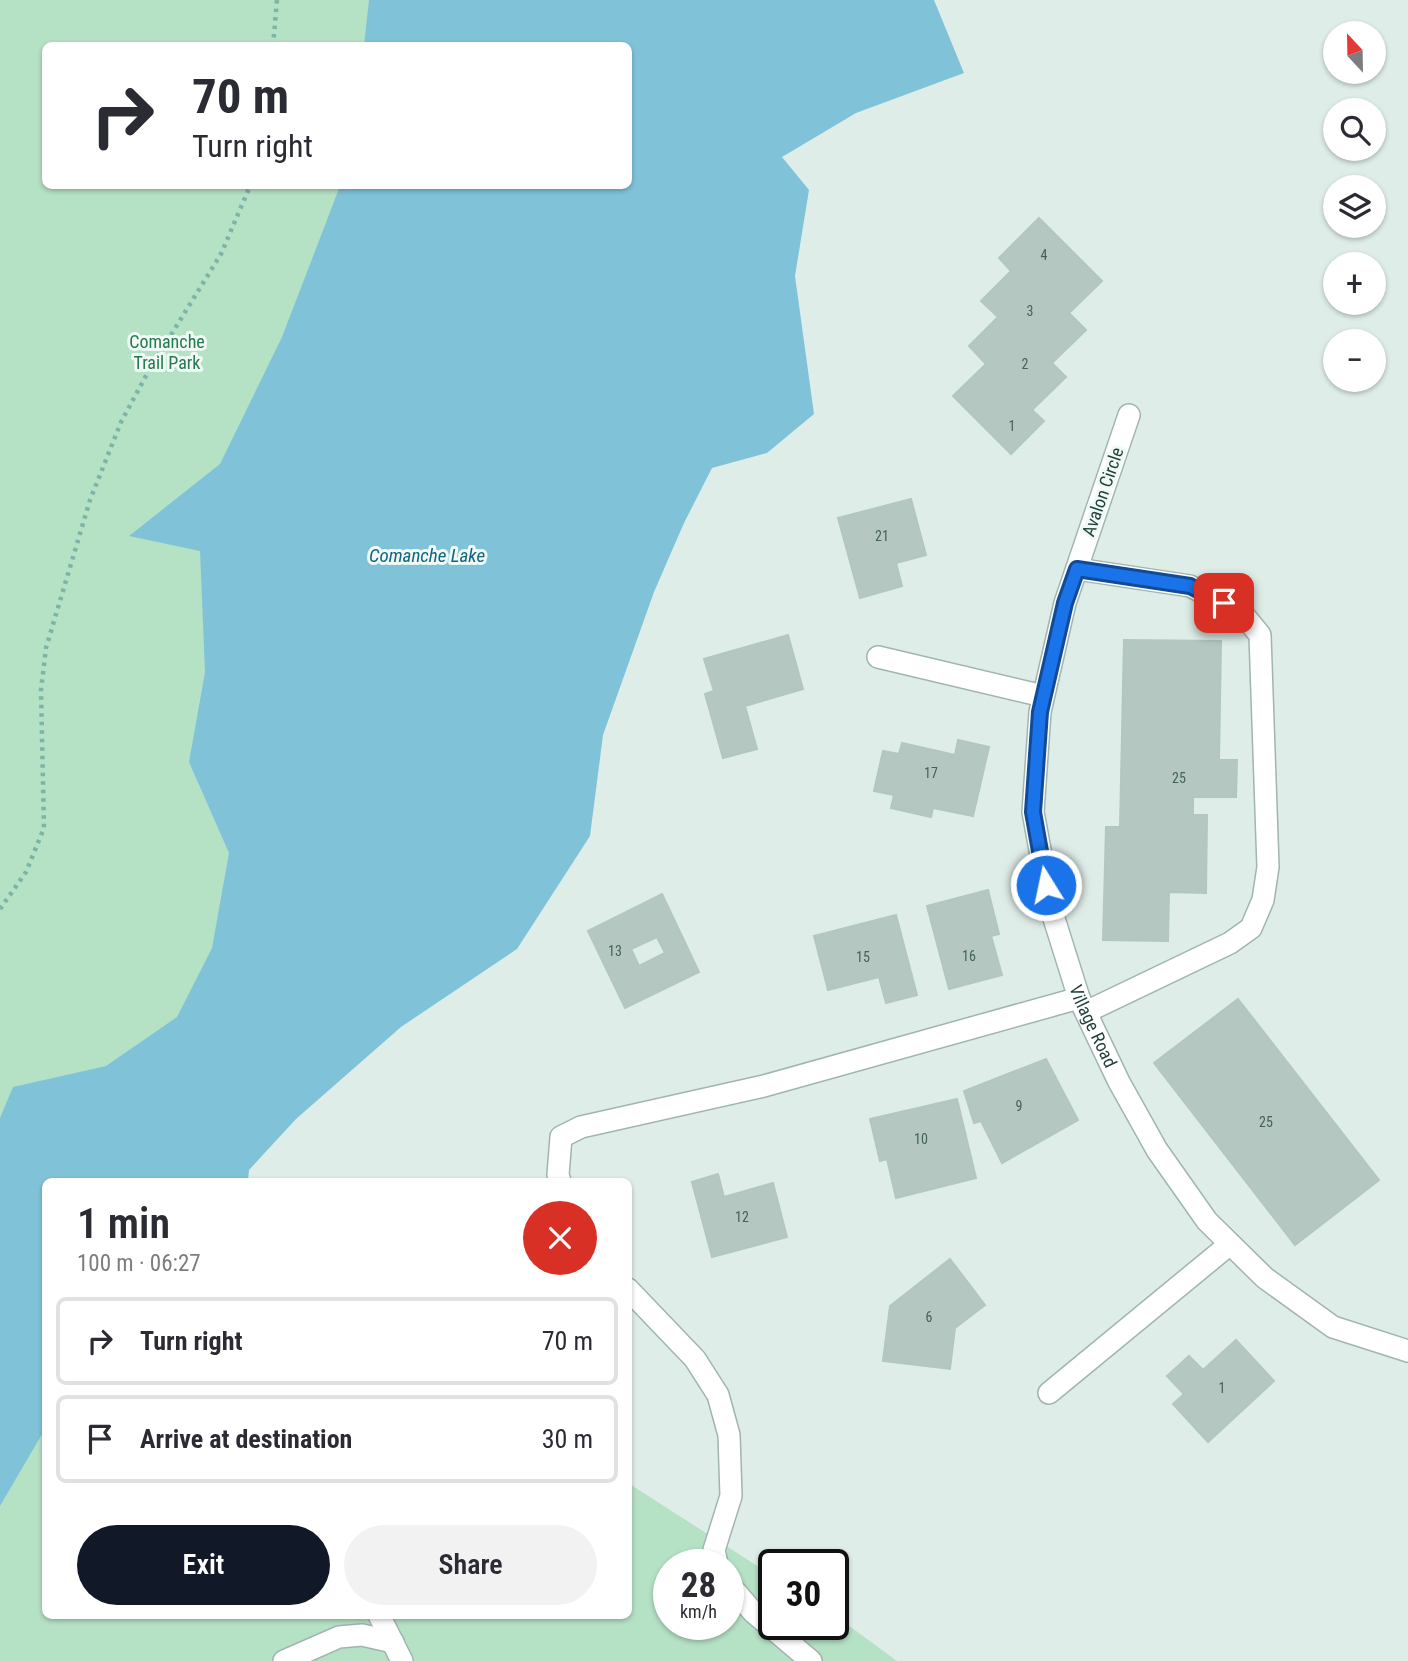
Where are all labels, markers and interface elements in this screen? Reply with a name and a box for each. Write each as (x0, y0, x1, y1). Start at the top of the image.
north arrow (1323, 21, 1386, 84)
map controls (1323, 21, 1386, 392)
text: 70 m (192, 68, 289, 125)
icon: right (77, 70, 168, 161)
button: search (1323, 98, 1386, 161)
text: Turn right (192, 127, 313, 165)
button: layers (1323, 175, 1386, 238)
house number: 4 (1041, 247, 1048, 263)
button: + (1323, 252, 1386, 315)
house number: 3 (1027, 303, 1033, 319)
button: − (1323, 329, 1386, 392)
park label: Comanche Trail Park (129, 331, 205, 373)
house number: 2 (1022, 356, 1029, 372)
house number: 1 (1009, 418, 1015, 434)
street label: Avalon Circle (1078, 445, 1128, 539)
house number: 21 (875, 528, 889, 544)
water label: Comanche Lake (369, 544, 485, 567)
pin (1194, 573, 1254, 633)
icon: arrive (1205, 584, 1243, 622)
house number: 17 (924, 765, 938, 781)
house number: 25 (1172, 770, 1186, 786)
position arrow (1009, 848, 1083, 922)
house number: 13 (608, 943, 622, 959)
house number: 16 (962, 948, 976, 964)
house number: 15 (856, 949, 870, 965)
street label: Village Road (1066, 982, 1122, 1071)
house number: 9 (1016, 1098, 1022, 1114)
house number: 25 (1259, 1114, 1273, 1130)
house number: 10 (914, 1131, 928, 1147)
text: 1 min (77, 1199, 170, 1248)
button: close (523, 1201, 597, 1275)
house number: 12 (735, 1209, 749, 1225)
text: 100 m · 06:27 (77, 1250, 201, 1277)
house number: 6 (926, 1309, 933, 1325)
icon: right (81, 1322, 119, 1360)
text: Turn right (140, 1326, 242, 1356)
text: 70 m (542, 1326, 593, 1356)
house number: 1 (1219, 1380, 1225, 1396)
icon: arrive (81, 1420, 119, 1458)
text: Arrive at destination (140, 1424, 352, 1454)
text: 30 m (542, 1424, 593, 1454)
button: Exit (77, 1525, 330, 1605)
button: Share (344, 1525, 597, 1605)
speed limit sign: 30 (758, 1549, 849, 1640)
text: 28 (681, 1565, 716, 1606)
text: km/h (680, 1601, 717, 1622)

